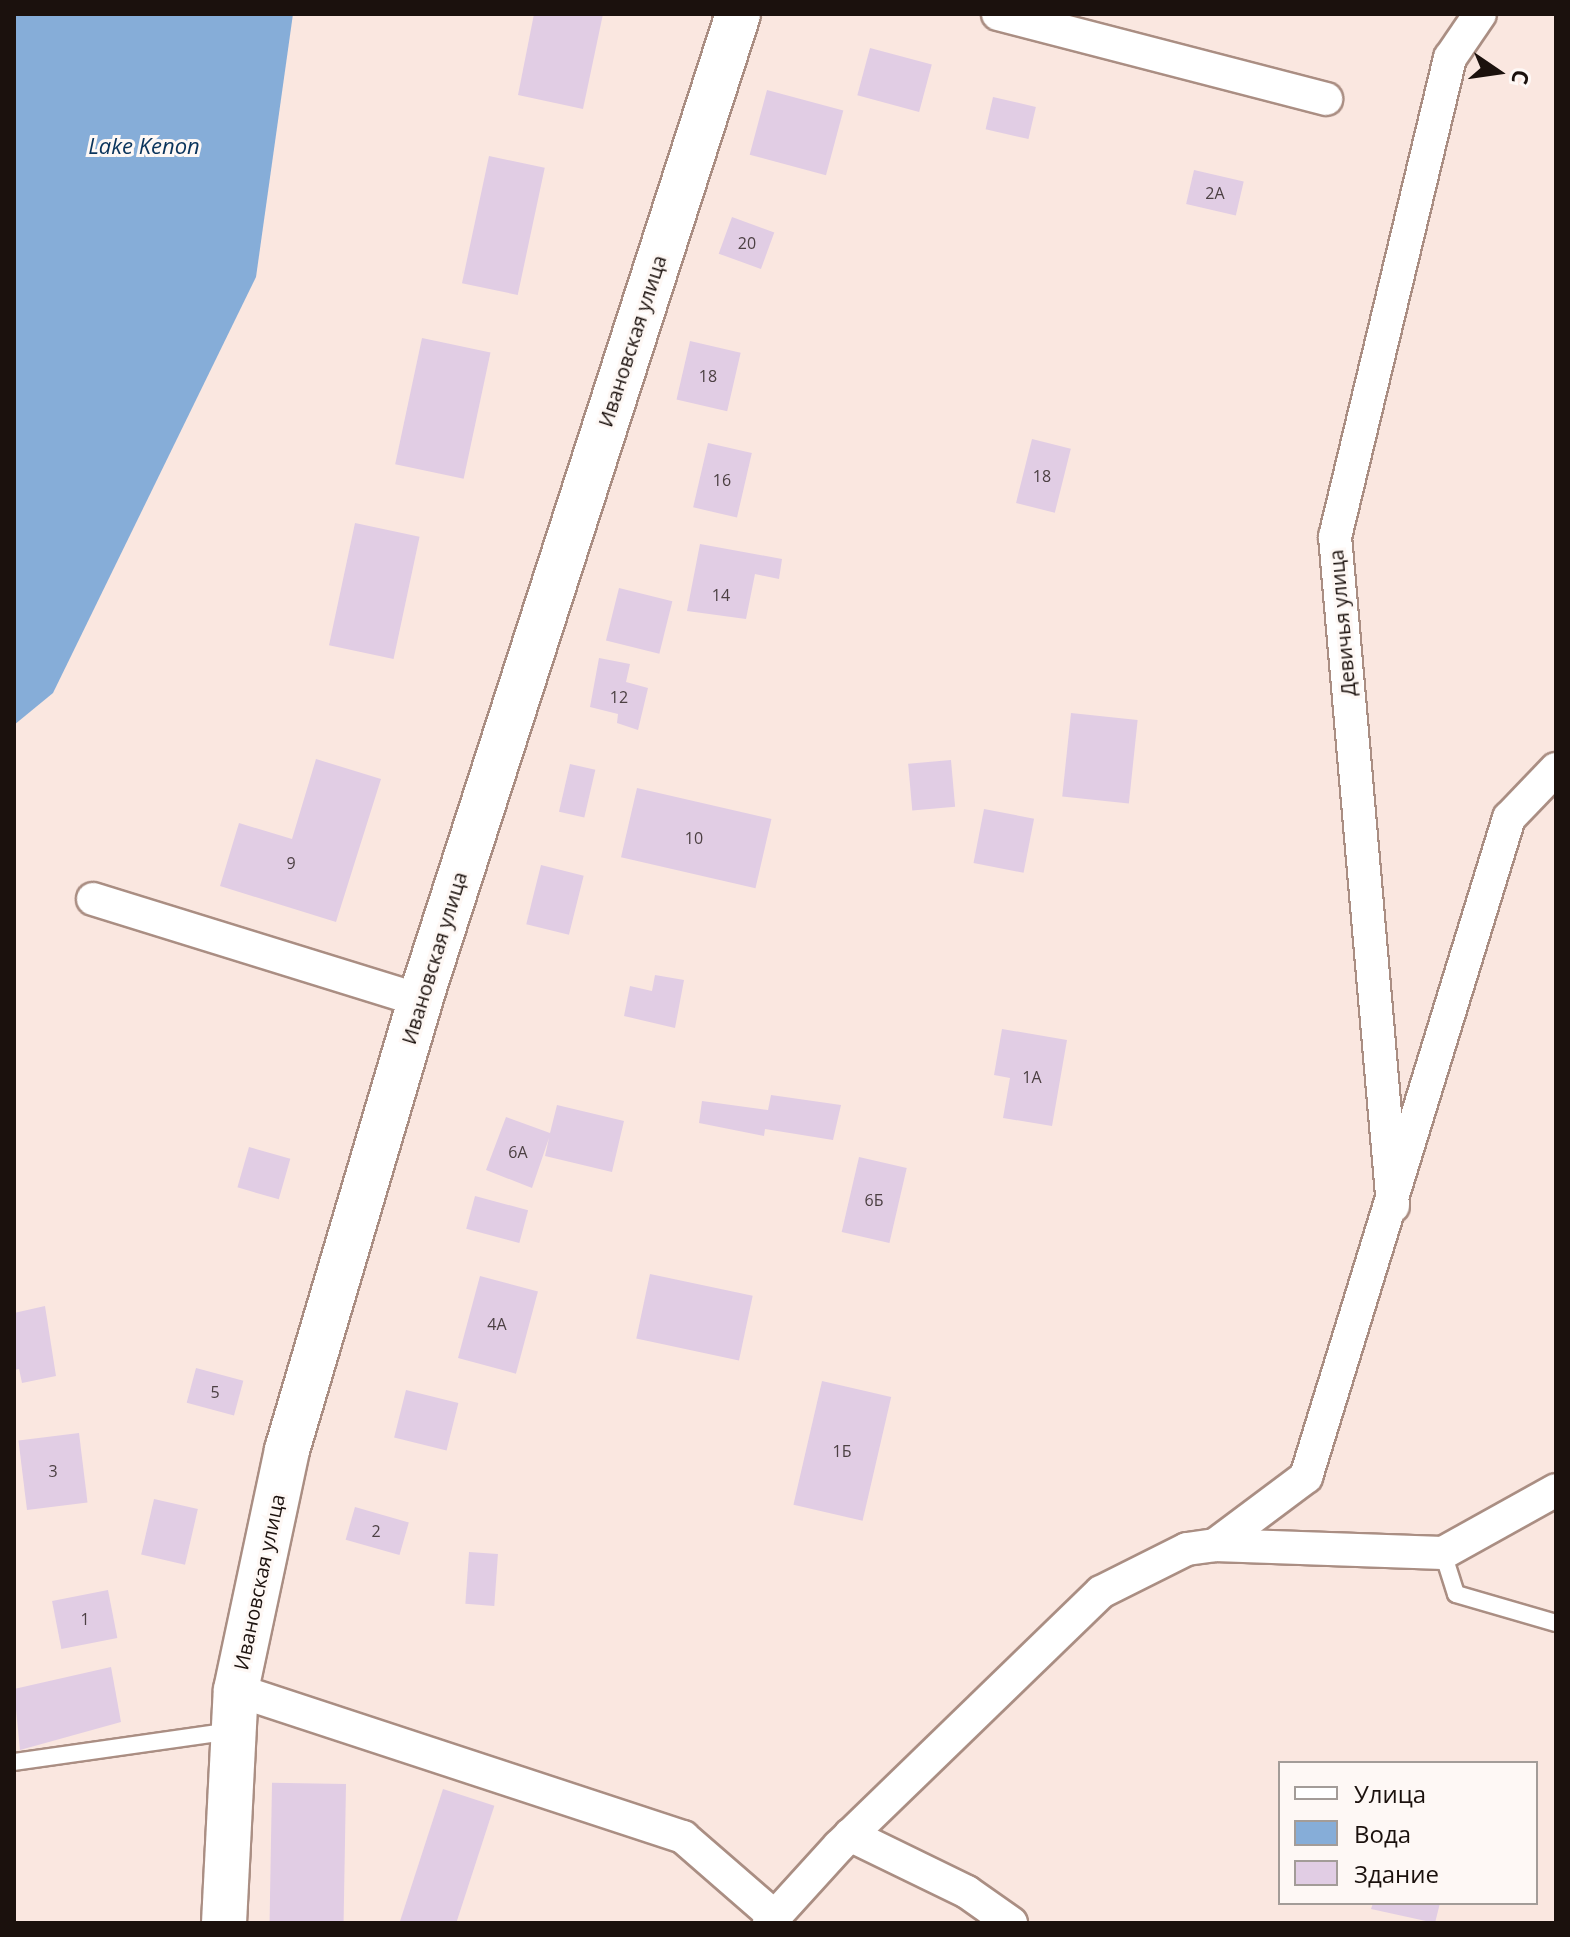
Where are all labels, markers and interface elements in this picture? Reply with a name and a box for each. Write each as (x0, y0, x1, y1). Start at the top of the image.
north arrow (1458, 32, 1538, 112)
text: С (1505, 67, 1538, 88)
water label: Lake Kenon (88, 133, 200, 159)
house number: 2А (1205, 183, 1225, 203)
house number: 20 (738, 233, 756, 253)
street label: Ивановская улица (593, 252, 671, 430)
house number: 18 (699, 366, 717, 386)
house number: 18 (1033, 466, 1051, 486)
house number: 16 (713, 470, 731, 490)
street label: Девичья улица (1324, 549, 1360, 697)
house number: 14 (712, 585, 730, 605)
house number: 12 (610, 687, 628, 707)
house number: 10 (685, 828, 703, 848)
house number: 9 (286, 853, 296, 873)
street label: Ивановская улица (396, 869, 472, 1047)
house number: 1А (1022, 1067, 1042, 1087)
house number: 6А (508, 1142, 528, 1162)
house number: 6Б (865, 1190, 883, 1210)
house number: 4А (487, 1314, 507, 1334)
house number: 5 (210, 1382, 220, 1402)
house number: 1Б (833, 1441, 851, 1461)
house number: 3 (48, 1461, 58, 1481)
street label: Ивановская улица (229, 1492, 289, 1672)
house number: 2 (371, 1521, 381, 1541)
house number: 1 (80, 1609, 90, 1629)
legend (1278, 1761, 1538, 1905)
text: Улица (1354, 1777, 1426, 1810)
text: Вода (1354, 1817, 1411, 1850)
text: Здание (1354, 1857, 1439, 1890)

